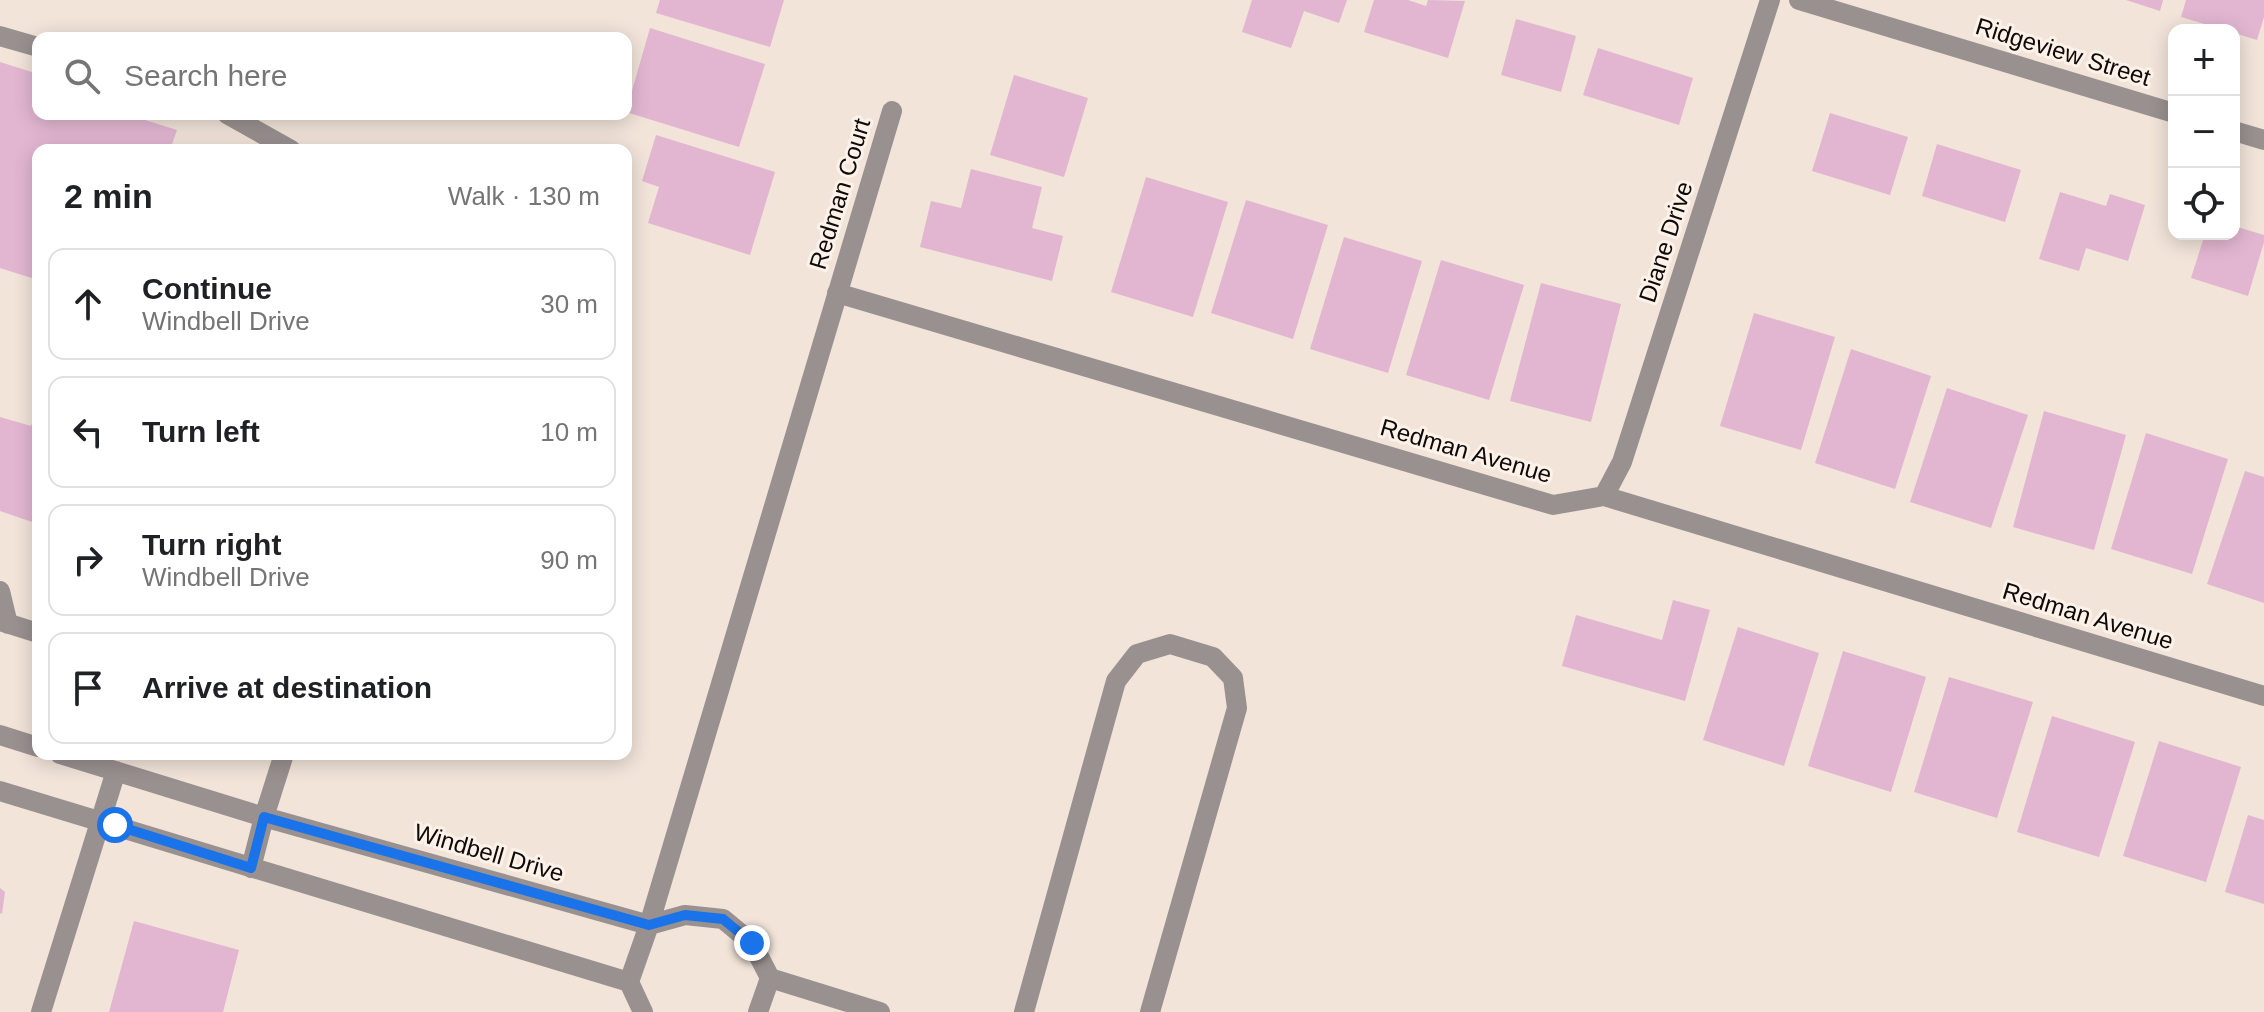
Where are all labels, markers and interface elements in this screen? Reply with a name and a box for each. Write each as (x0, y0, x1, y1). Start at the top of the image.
street label: Ridgeview Street (1972, 12, 2154, 91)
map controls (2168, 24, 2240, 240)
button: + (2168, 24, 2240, 96)
search box (32, 32, 632, 120)
icon: search (60, 54, 104, 98)
text: Search here (124, 59, 287, 92)
button: − (2168, 96, 2240, 168)
street label: Redman Court (804, 115, 875, 272)
button: locate (2168, 168, 2240, 240)
text: 2 min (64, 177, 153, 215)
street label: Diane Drive (1633, 178, 1698, 306)
text: Walk · 130 m (448, 181, 600, 211)
text: Continue (142, 272, 272, 305)
icon: ahead (66, 282, 110, 326)
text: 30 m (540, 289, 598, 319)
text: Windbell Drive (142, 306, 310, 336)
icon: left (66, 410, 110, 454)
street label: Redman Avenue (1377, 413, 1555, 488)
text: Turn left (142, 415, 260, 448)
text: 10 m (540, 417, 598, 447)
text: Turn right (142, 528, 281, 561)
icon: right (66, 538, 110, 582)
text: 90 m (540, 545, 598, 575)
text: Windbell Drive (142, 562, 310, 592)
street label: Redman Avenue (2000, 577, 2177, 654)
icon: arrive (66, 666, 110, 710)
text: Arrive at destination (142, 671, 432, 704)
route start (97, 807, 133, 843)
street label: Windbell Drive (411, 818, 567, 887)
route end (734, 925, 770, 961)

